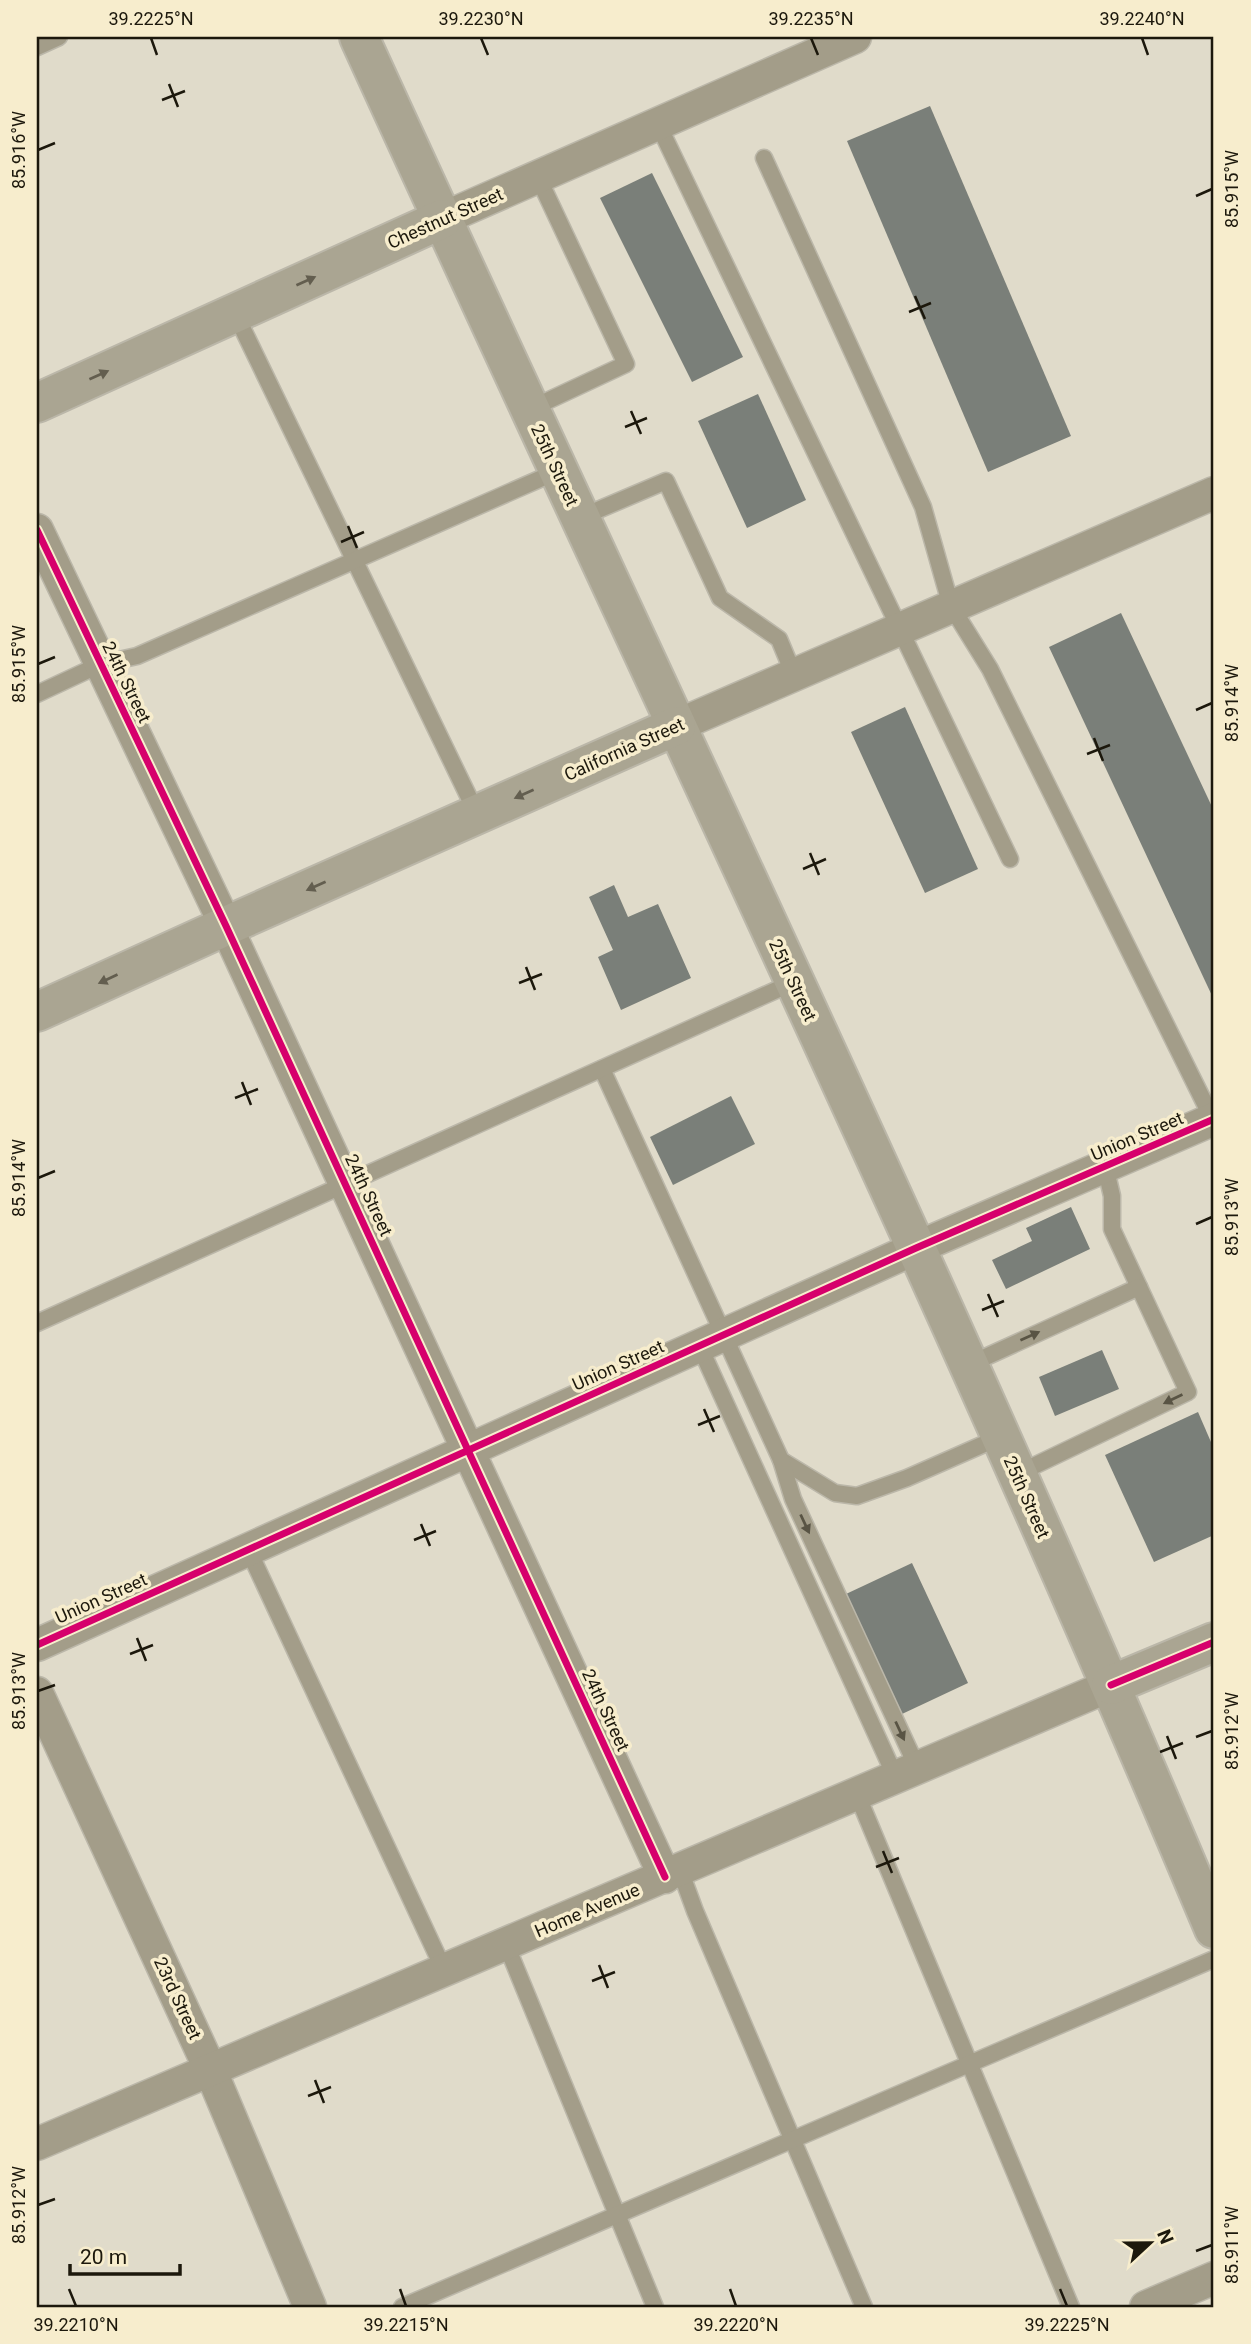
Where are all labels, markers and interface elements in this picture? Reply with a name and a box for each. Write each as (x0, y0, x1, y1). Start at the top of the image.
text: 39.2225°N (108, 8, 194, 29)
text: 39.2230°N (438, 8, 524, 29)
text: 39.2235°N (768, 8, 854, 29)
text: 39.2240°N (1099, 8, 1185, 29)
text: 85.916°W (8, 111, 29, 189)
text: 85.915°W (1221, 150, 1242, 228)
street label: Chestnut Street (384, 183, 506, 253)
one-way arrow (296, 275, 316, 287)
one-way arrow (89, 369, 109, 381)
street label: 25th Street (527, 421, 583, 509)
text: 85.915°W (8, 625, 29, 703)
street label: 24th Street (98, 638, 156, 726)
text: 85.914°W (1221, 664, 1242, 742)
street label: California Street (561, 713, 687, 785)
one-way arrow (513, 789, 534, 800)
one-way arrow (305, 881, 326, 892)
street label: 25th Street (765, 936, 821, 1024)
one-way arrow (98, 973, 118, 985)
street label: Union Street (1088, 1107, 1186, 1165)
text: 85.914°W (8, 1139, 29, 1217)
street label: 24th Street (341, 1151, 397, 1239)
text: 85.913°W (1221, 1178, 1242, 1256)
one-way arrow (1020, 1330, 1040, 1342)
street label: Union Street (569, 1335, 667, 1395)
one-way arrow (1163, 1393, 1183, 1405)
street label: 25th Street (1000, 1453, 1055, 1542)
one-way arrow (799, 1514, 810, 1534)
street label: Union Street (52, 1568, 150, 1628)
text: 85.913°W (8, 1652, 29, 1730)
street label: 24th Street (578, 1666, 634, 1754)
text: 85.912°W (1221, 1692, 1242, 1770)
one-way arrow (895, 1720, 906, 1741)
street label: Home Avenue (531, 1878, 643, 1942)
street label: 23rd Street (150, 1954, 206, 2043)
text: 85.912°W (8, 2166, 29, 2244)
text: 85.911°W (1221, 2206, 1242, 2284)
north arrow (1114, 2208, 1184, 2278)
text: N (1152, 2226, 1178, 2247)
scale bar (70, 2232, 180, 2276)
text: 20 m (80, 2245, 127, 2269)
text: 39.2210°N (33, 2314, 119, 2335)
text: 39.2215°N (363, 2314, 449, 2335)
text: 39.2220°N (693, 2314, 779, 2335)
text: 39.2225°N (1024, 2314, 1110, 2335)

